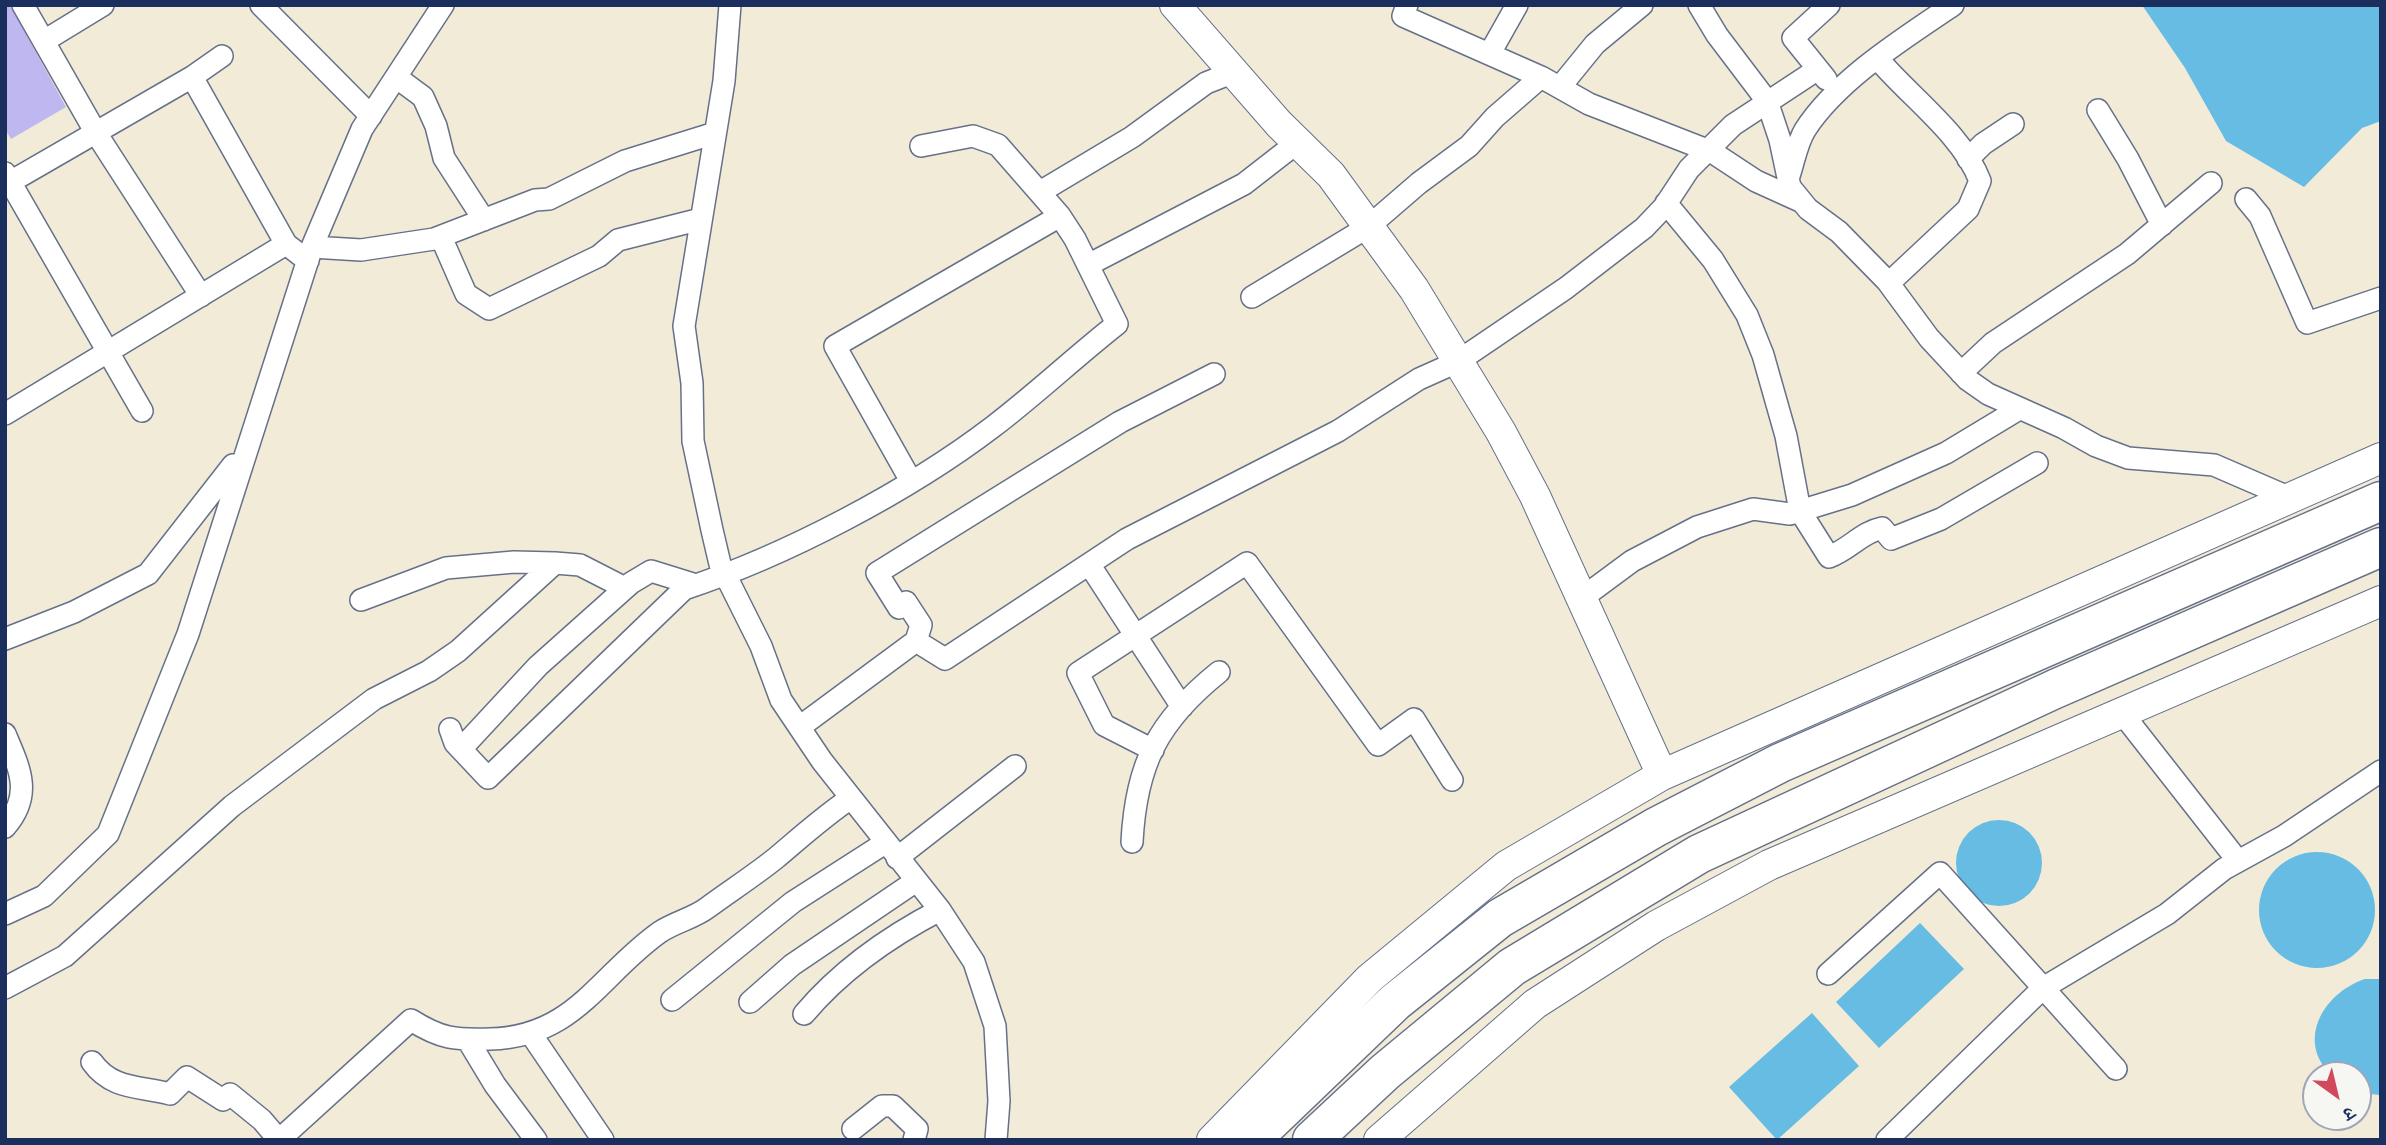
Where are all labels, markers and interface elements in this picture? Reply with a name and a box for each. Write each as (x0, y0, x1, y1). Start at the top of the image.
north arrow (2302, 1061, 2372, 1131)
text: उ (2336, 1098, 2359, 1126)

